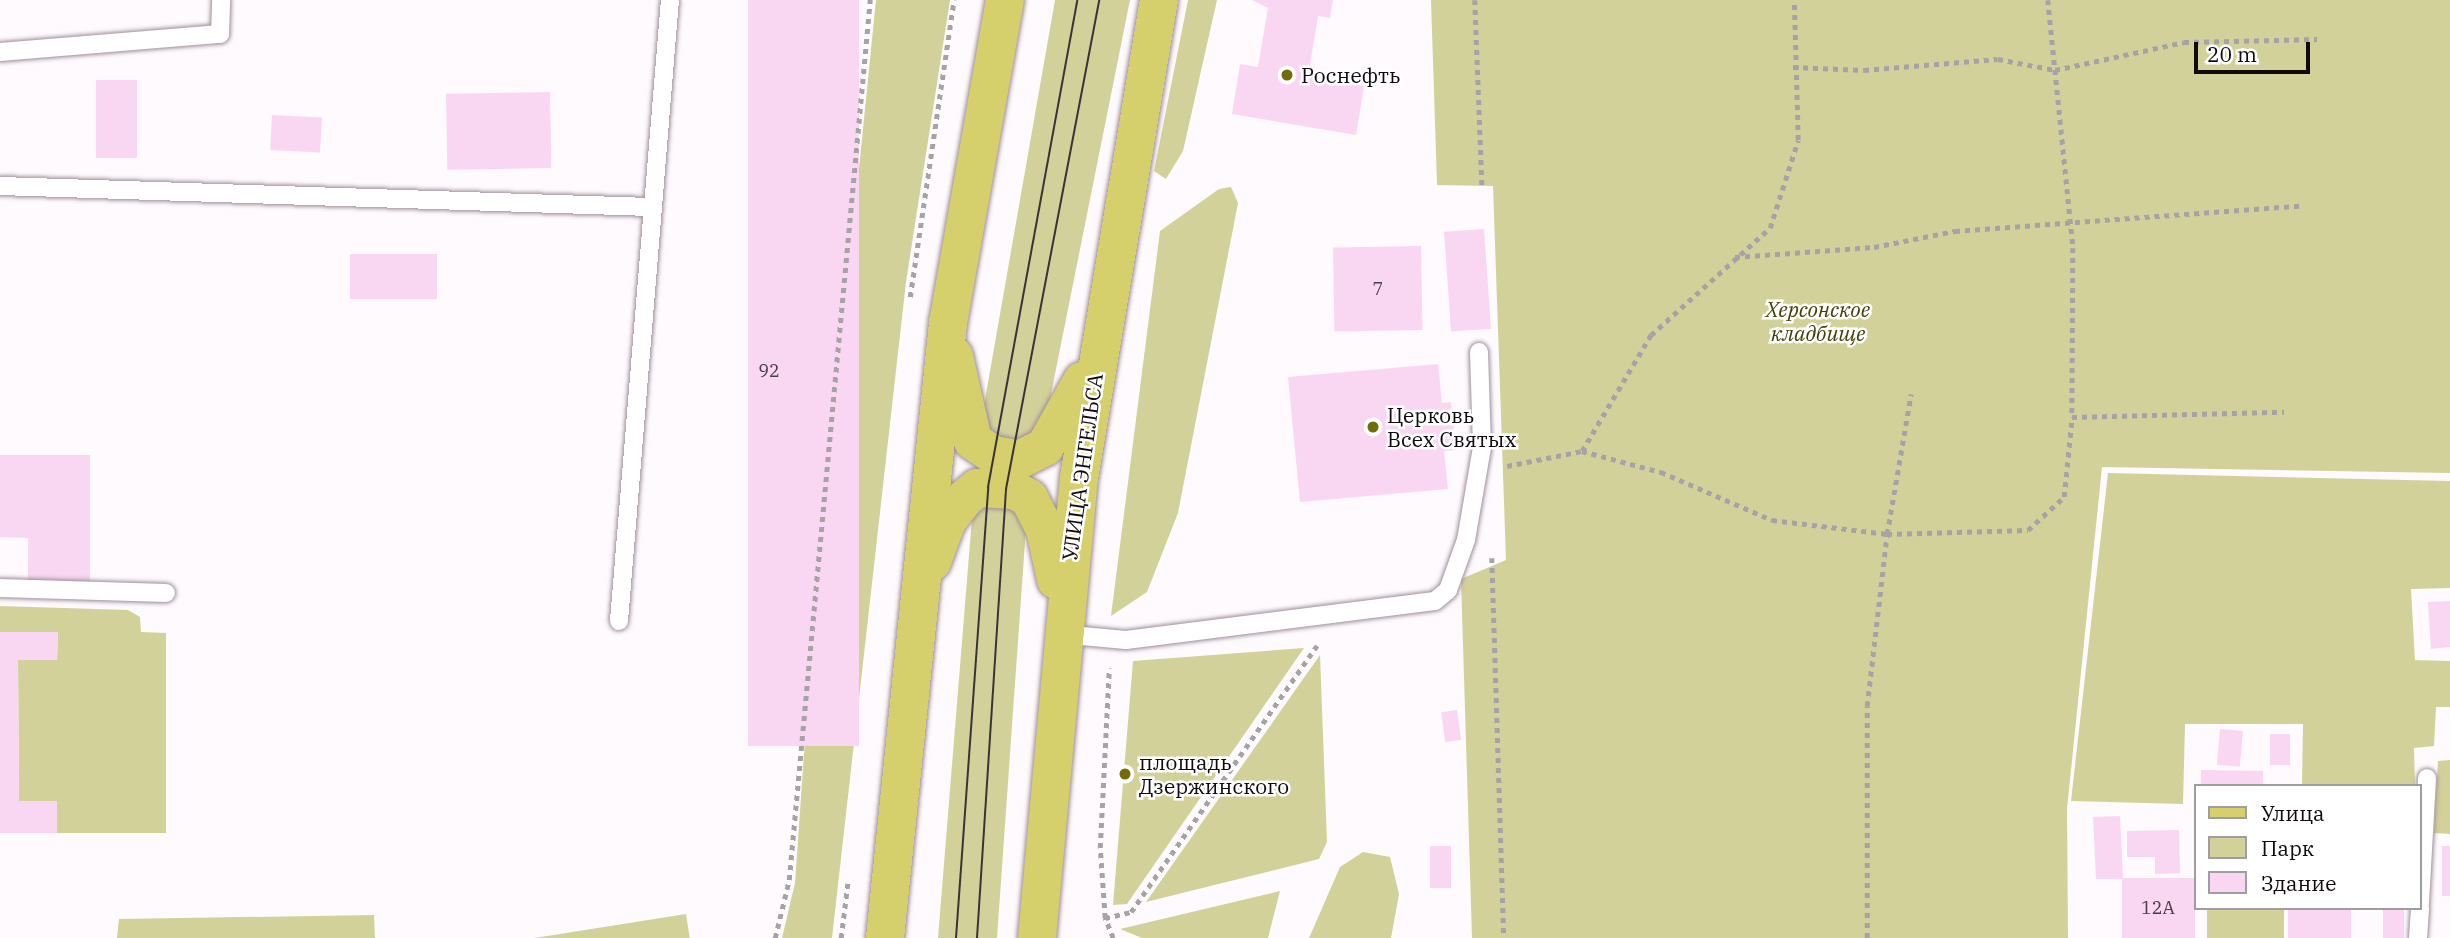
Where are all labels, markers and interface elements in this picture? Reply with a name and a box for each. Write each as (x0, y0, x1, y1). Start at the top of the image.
scale bar (2198, 28, 2314, 72)
text: 20 m (2207, 40, 2257, 68)
place label: Роснефть (1301, 62, 1400, 88)
marker: Роснефть (1279, 67, 1295, 83)
house number: 7 (1373, 278, 1383, 300)
park label: Херсонское кладбище (1766, 296, 1870, 346)
house number: 92 (758, 360, 780, 382)
street label: УЛИЦА ЭНГЕЛЬСА (1056, 372, 1108, 562)
place label: Церковь Всех Святых (1387, 402, 1516, 452)
marker: Церковь Всех Святых (1365, 419, 1381, 435)
place label: площадь Дзержинского (1139, 749, 1289, 799)
marker: площадь Дзержинского (1117, 766, 1133, 782)
legend (2194, 784, 2422, 910)
text: Улица (2261, 799, 2325, 827)
text: Парк (2261, 834, 2314, 862)
text: Здание (2261, 869, 2336, 897)
house number: 12А (2141, 897, 2175, 919)

